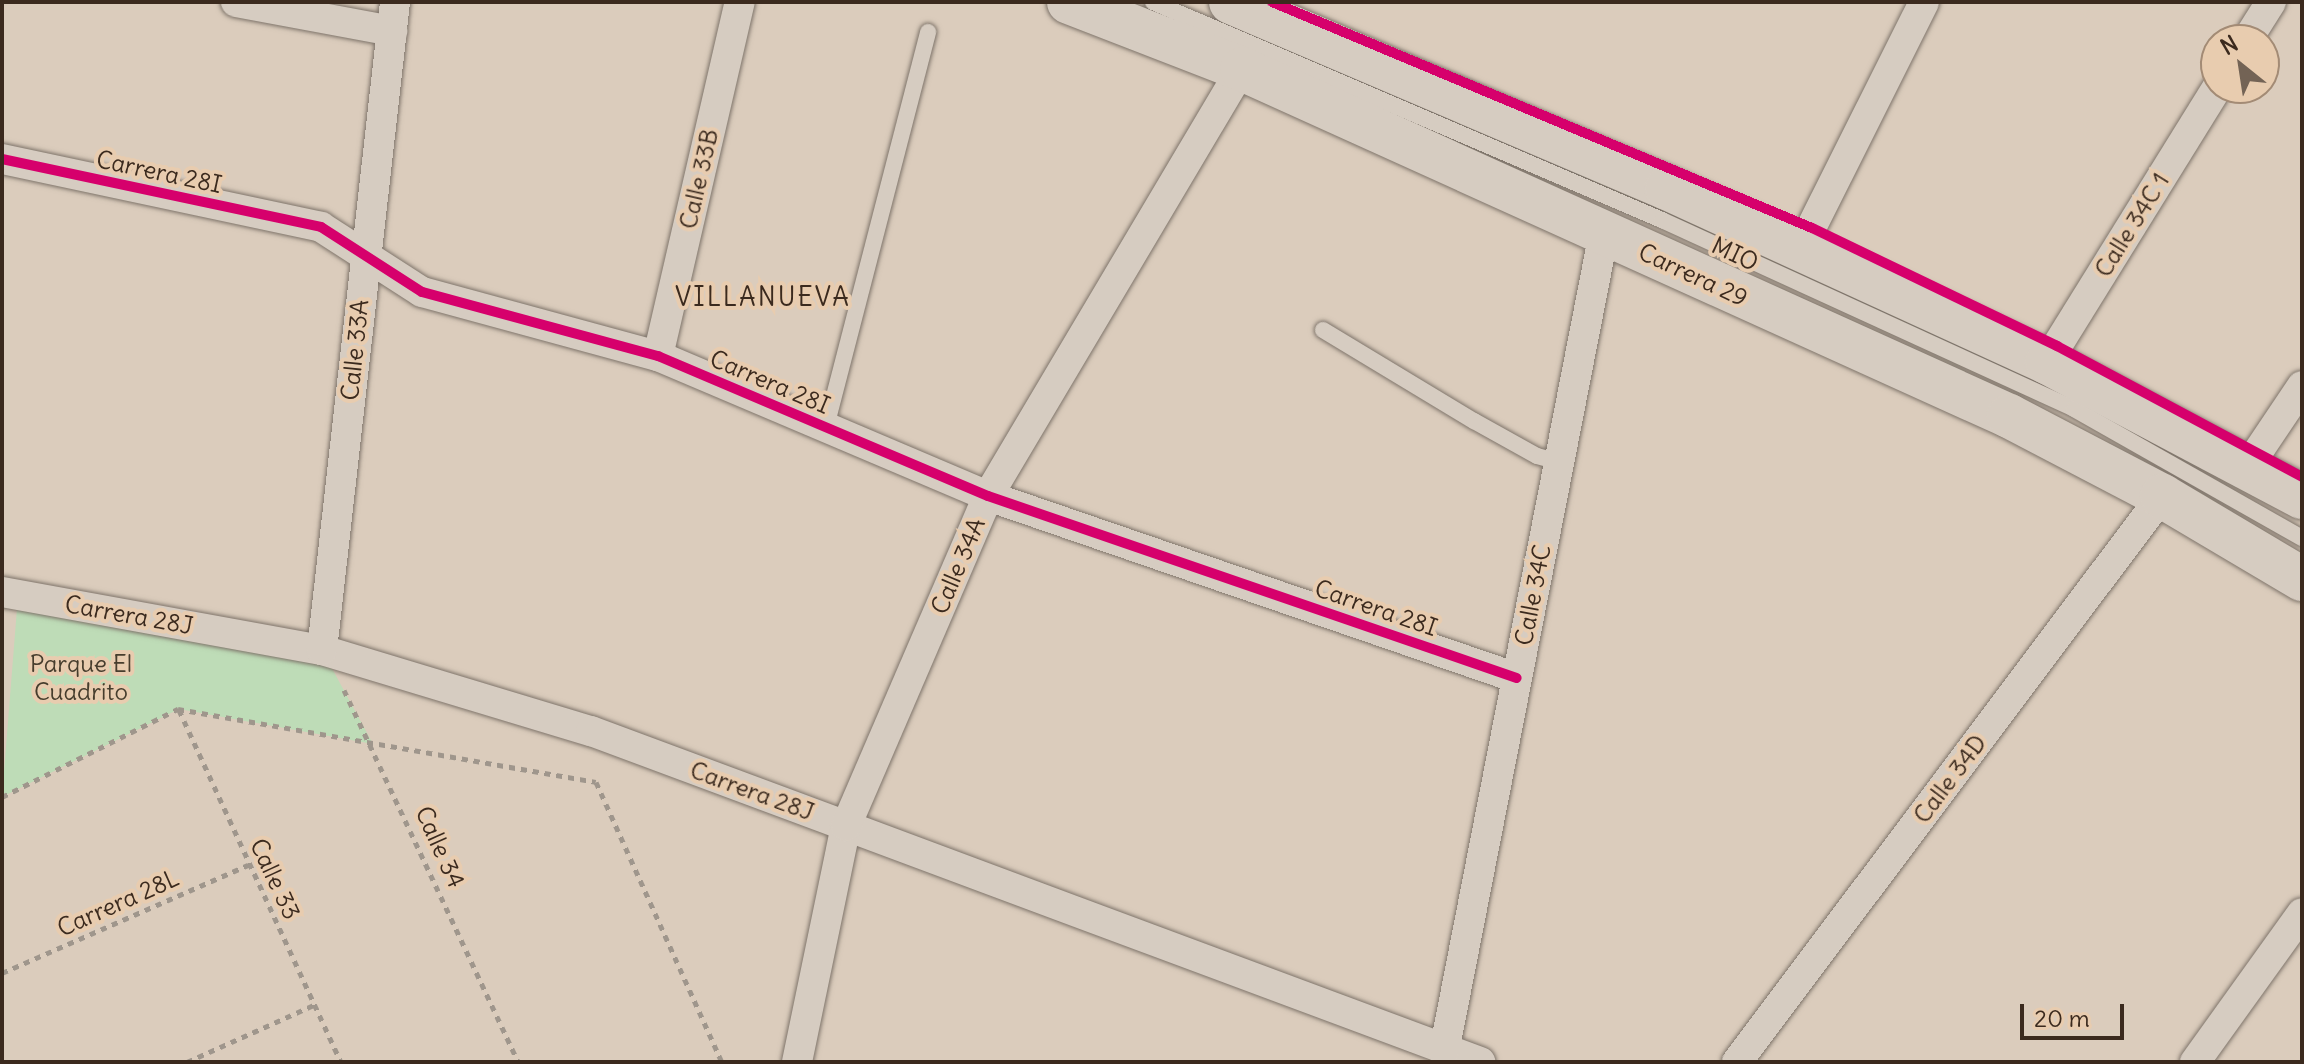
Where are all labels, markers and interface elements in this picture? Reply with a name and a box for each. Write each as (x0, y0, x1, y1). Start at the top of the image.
north arrow (2200, 24, 2280, 104)
text: N (2215, 29, 2243, 61)
street label: Calle 33B (674, 126, 724, 232)
street label: Carrera 28I (94, 145, 224, 199)
street label: Calle 34C 1 (2089, 168, 2175, 282)
street label: MIO (1707, 231, 1763, 277)
street label: Carrera 29 (1634, 237, 1752, 313)
district label: VILLANUEVA (675, 281, 851, 313)
street label: Calle 33A (335, 298, 375, 402)
street label: Carrera 28I (706, 344, 834, 420)
street label: Calle 34A (925, 514, 991, 618)
street label: Calle 34C (1509, 542, 1557, 648)
street label: Carrera 28I (1311, 574, 1441, 642)
street label: Carrera 28J (63, 590, 195, 640)
park label: Parque El Cuadrito (30, 650, 132, 706)
street label: Calle 34D (1907, 729, 1993, 829)
street label: Carrera 28J (686, 755, 818, 827)
street label: Calle 34 (409, 802, 471, 892)
street label: Calle 33 (244, 834, 306, 924)
street label: Carrera 28L (53, 863, 183, 943)
scale bar (2024, 988, 2128, 1038)
text: 20 m (2034, 1003, 2090, 1033)

